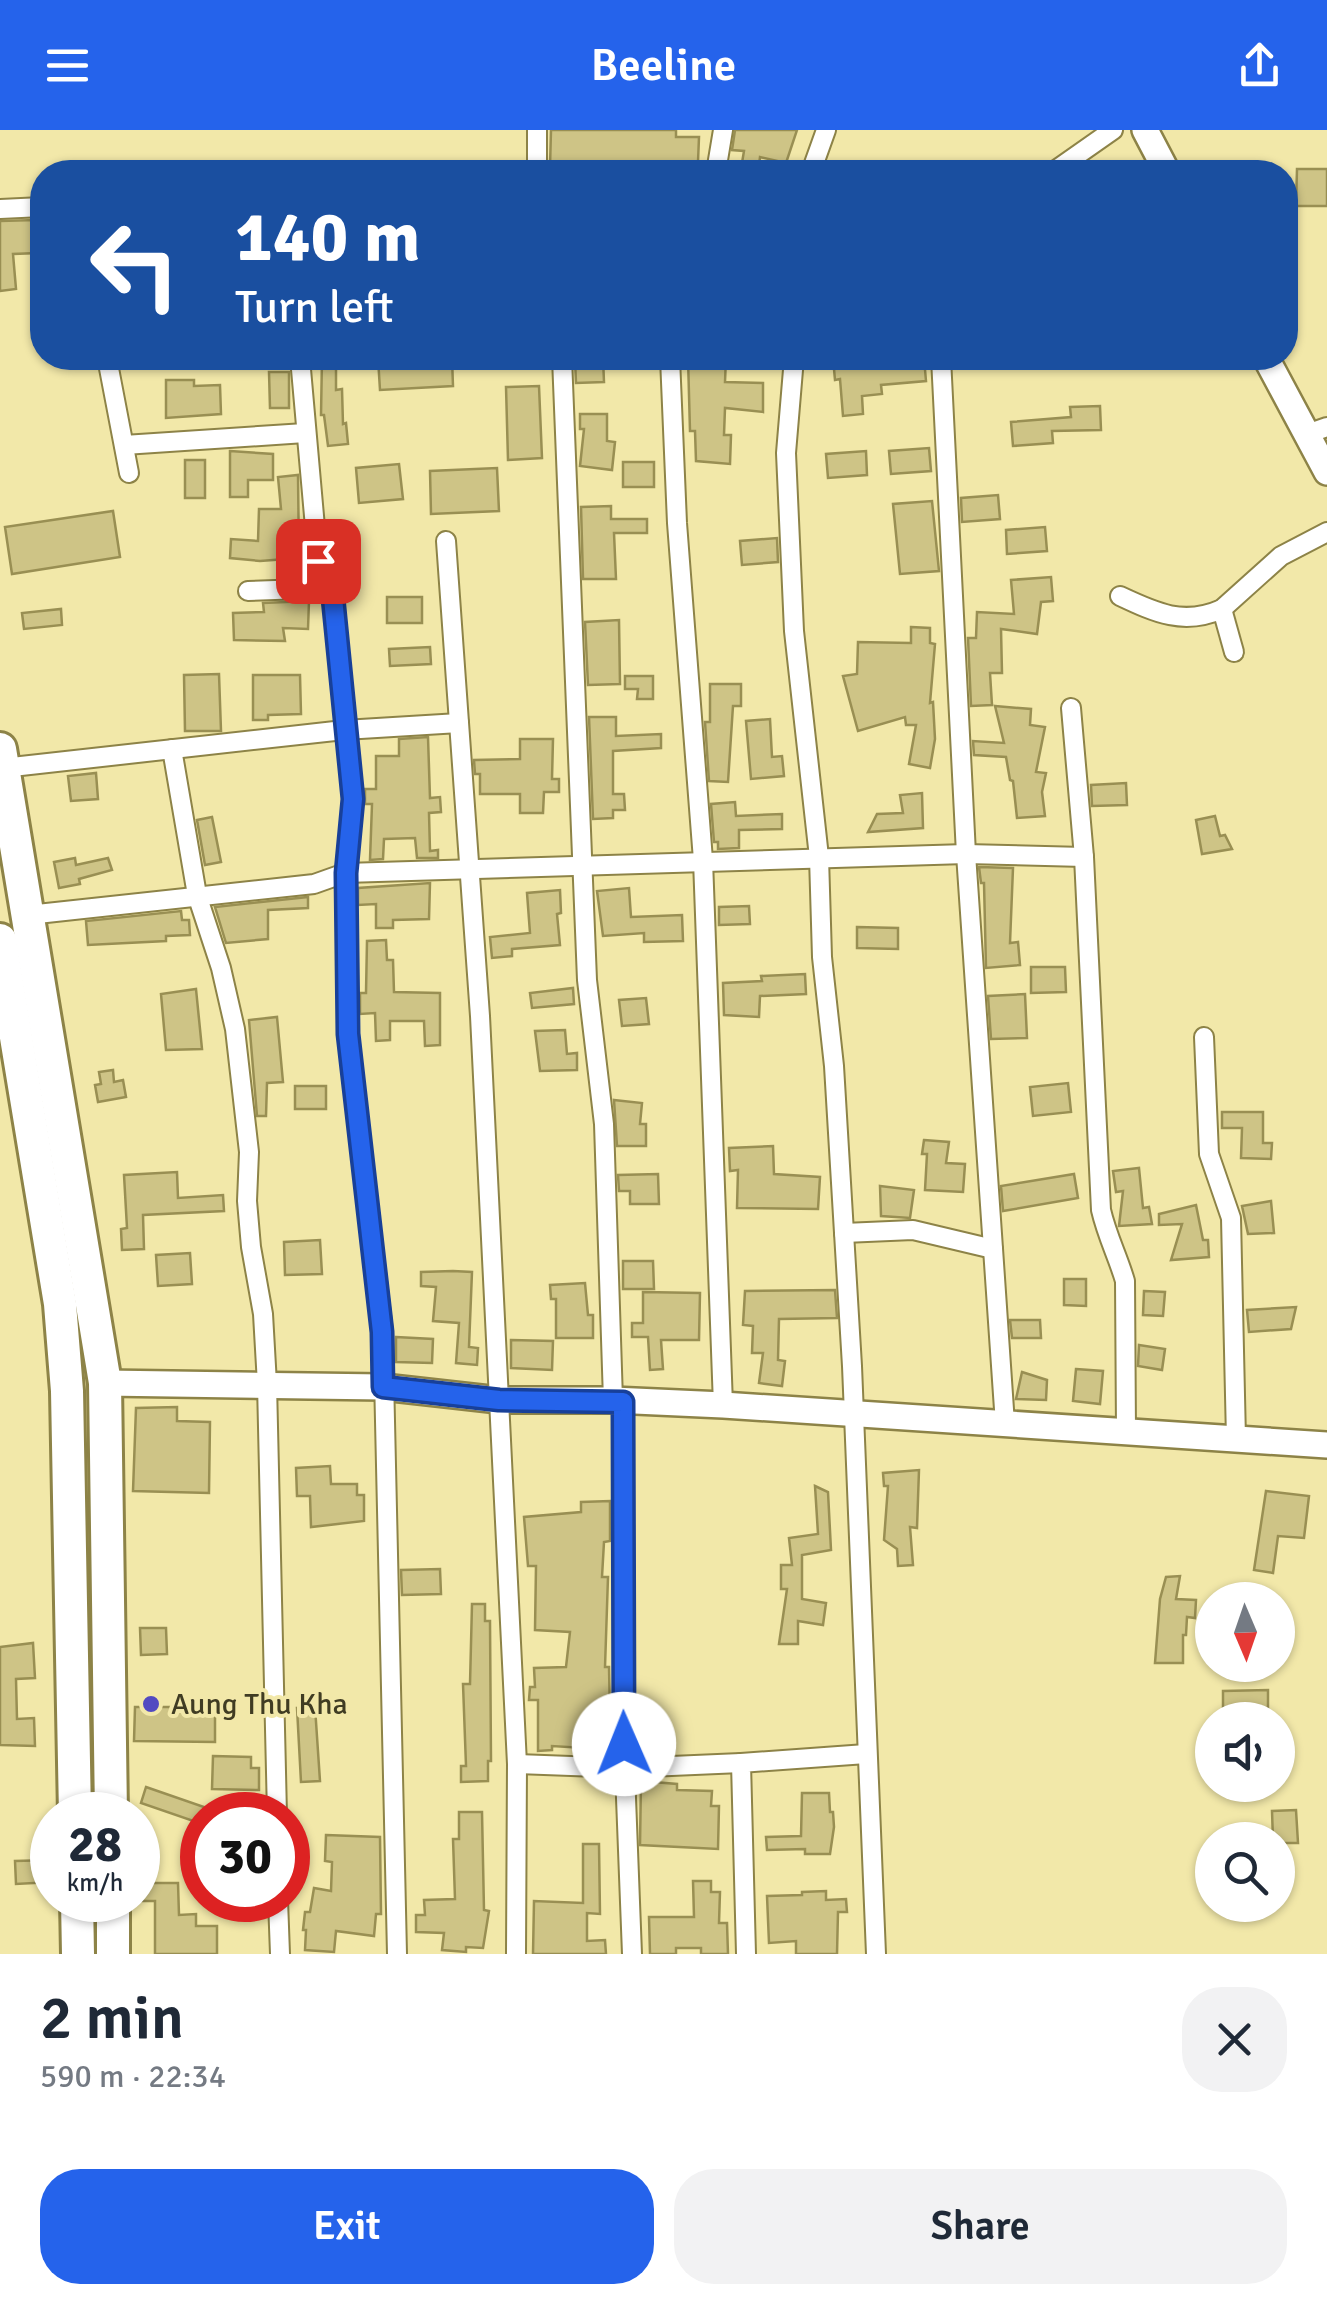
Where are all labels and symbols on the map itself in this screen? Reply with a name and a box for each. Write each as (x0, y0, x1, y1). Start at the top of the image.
pin (276, 519, 361, 604)
north arrow (1195, 1582, 1295, 1682)
place label: Aung Thu Kha (171, 1686, 348, 1723)
position arrow (572, 1692, 676, 1796)
marker: Aung Thu Kha (140, 1693, 162, 1715)
speed limit sign: 30 (180, 1792, 310, 1922)

